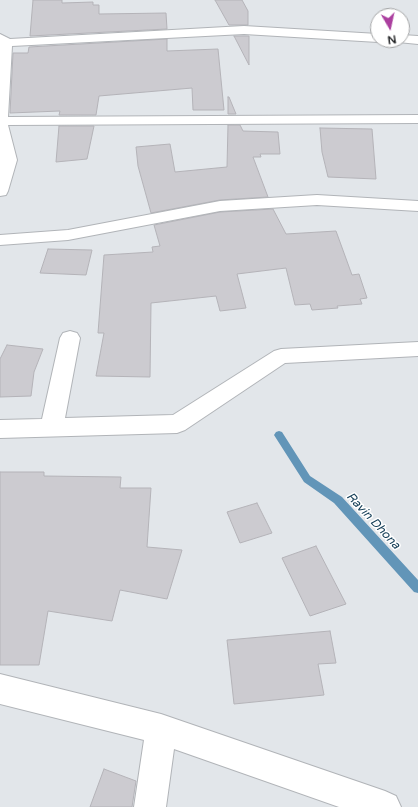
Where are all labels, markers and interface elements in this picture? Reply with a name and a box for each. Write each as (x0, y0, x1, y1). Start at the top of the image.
north arrow (370, 8, 410, 48)
text: N (386, 32, 397, 46)
water label: Ravin Dhona (343, 490, 403, 552)

